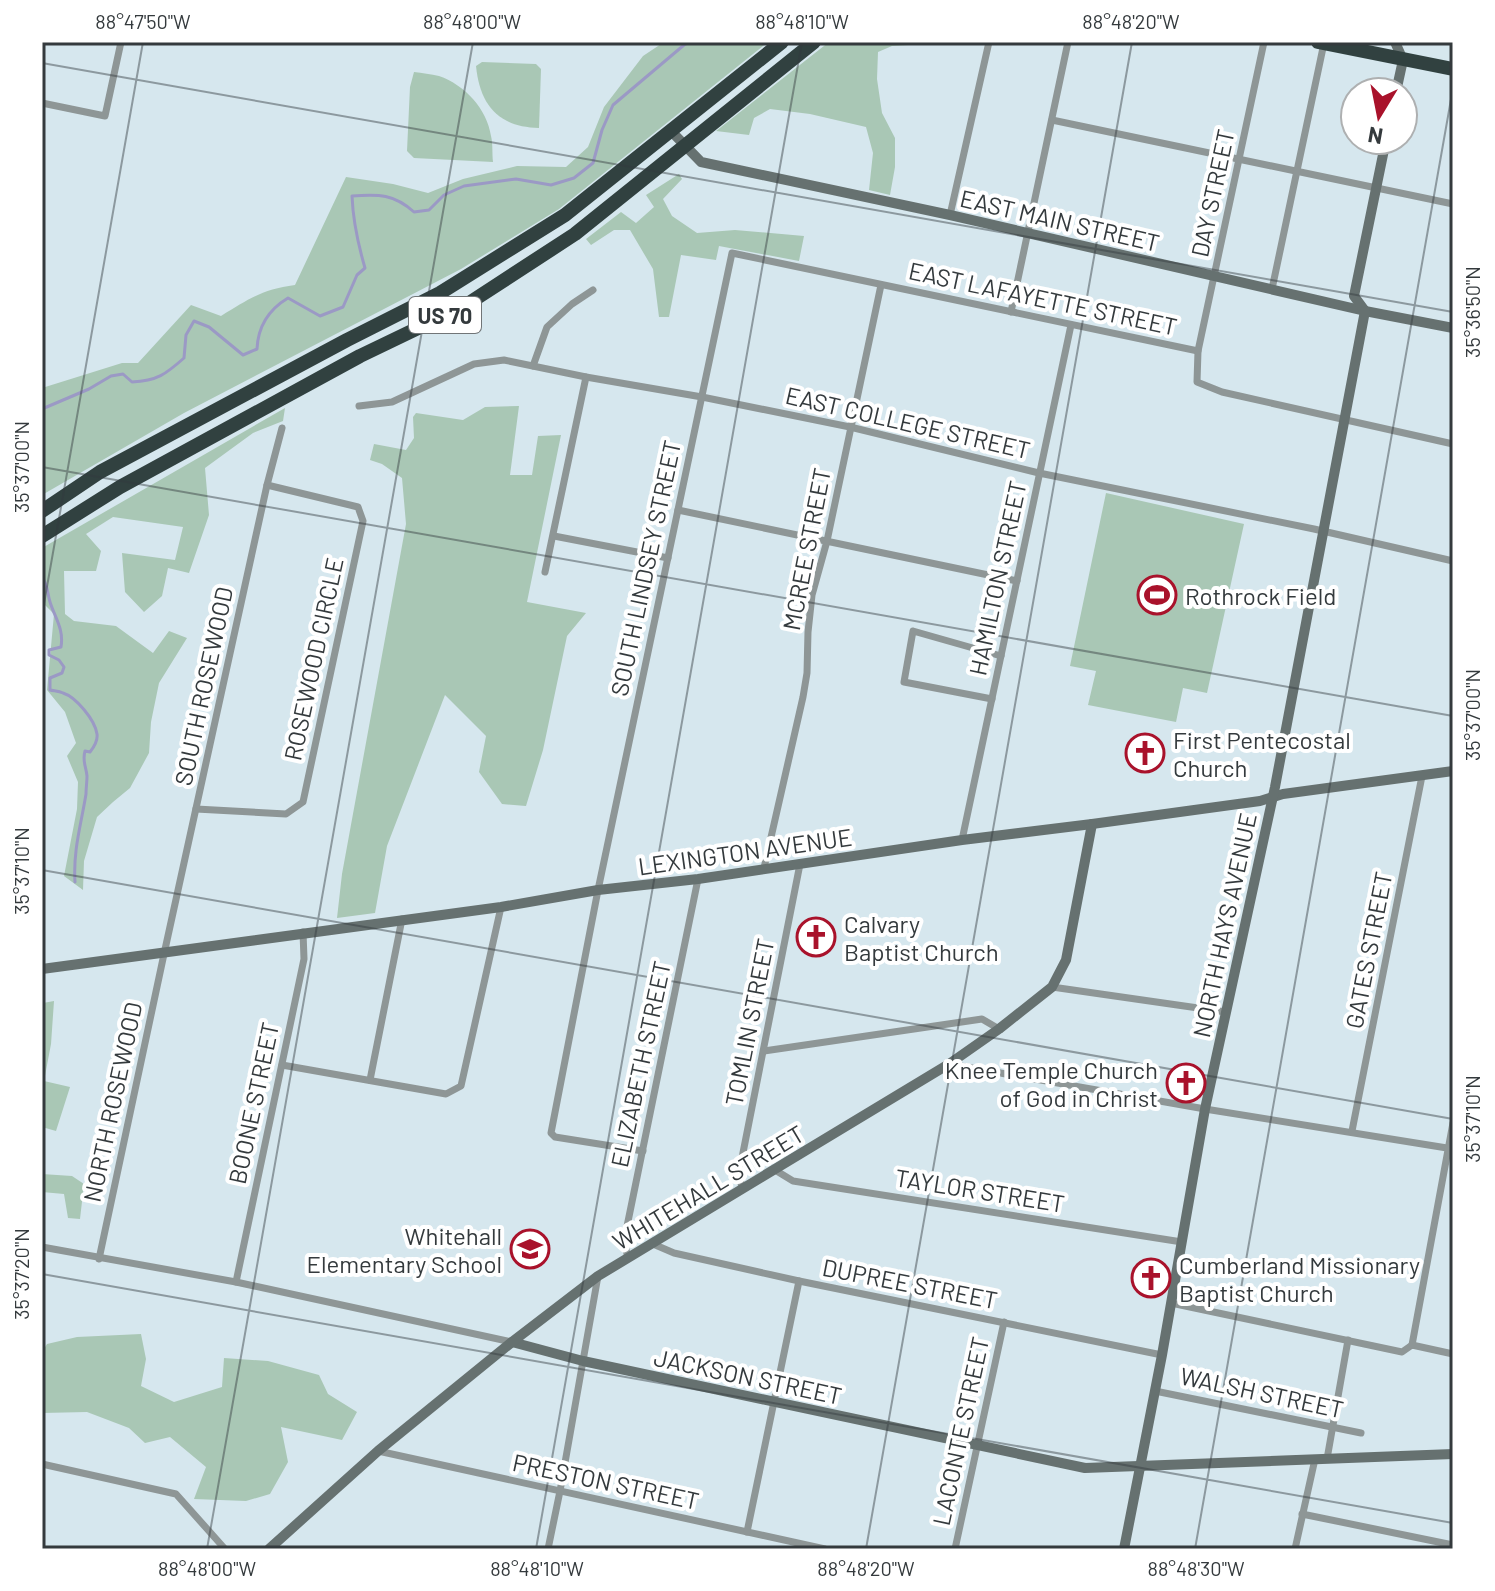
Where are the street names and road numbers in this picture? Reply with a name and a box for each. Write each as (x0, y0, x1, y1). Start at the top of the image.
street label: DAY STREET (1184, 126, 1240, 260)
street label: EAST MAIN STREET (957, 183, 1163, 257)
street label: EAST LAFAYETTE STREET (906, 255, 1180, 341)
road number: US 70 (409, 297, 481, 333)
street label: EAST COLLEGE STREET (783, 380, 1033, 464)
street label: SOUTH LINDSEY STREET (604, 437, 686, 699)
street label: MCREE STREET (776, 465, 836, 633)
street label: HAMILTON STREET (962, 478, 1032, 678)
street label: ROSEWOOD CIRCLE (277, 555, 349, 763)
street label: SOUTH ROSEWOOD (168, 584, 238, 788)
street label: NORTH HAYS AVENUE (1186, 810, 1262, 1040)
street label: LEXINGTON AVENUE (636, 822, 854, 880)
street label: GATES STREET (1339, 869, 1397, 1031)
street label: TOMLIN STREET (719, 936, 779, 1108)
street label: ELIZABETH STREET (604, 958, 676, 1170)
street label: NORTH ROSEWOOD (77, 999, 147, 1205)
street label: BOONE STREET (222, 1019, 284, 1187)
street label: WHITEHALL STREET (607, 1118, 809, 1256)
street label: TAYLOR STREET (893, 1162, 1067, 1218)
street label: DUPREE STREET (820, 1252, 1000, 1314)
street label: LACONTE STREET (926, 1334, 994, 1528)
street label: JACKSON STREET (651, 1342, 845, 1410)
street label: WALSH STREET (1178, 1361, 1346, 1423)
street label: PRESTON STREET (510, 1447, 702, 1515)

